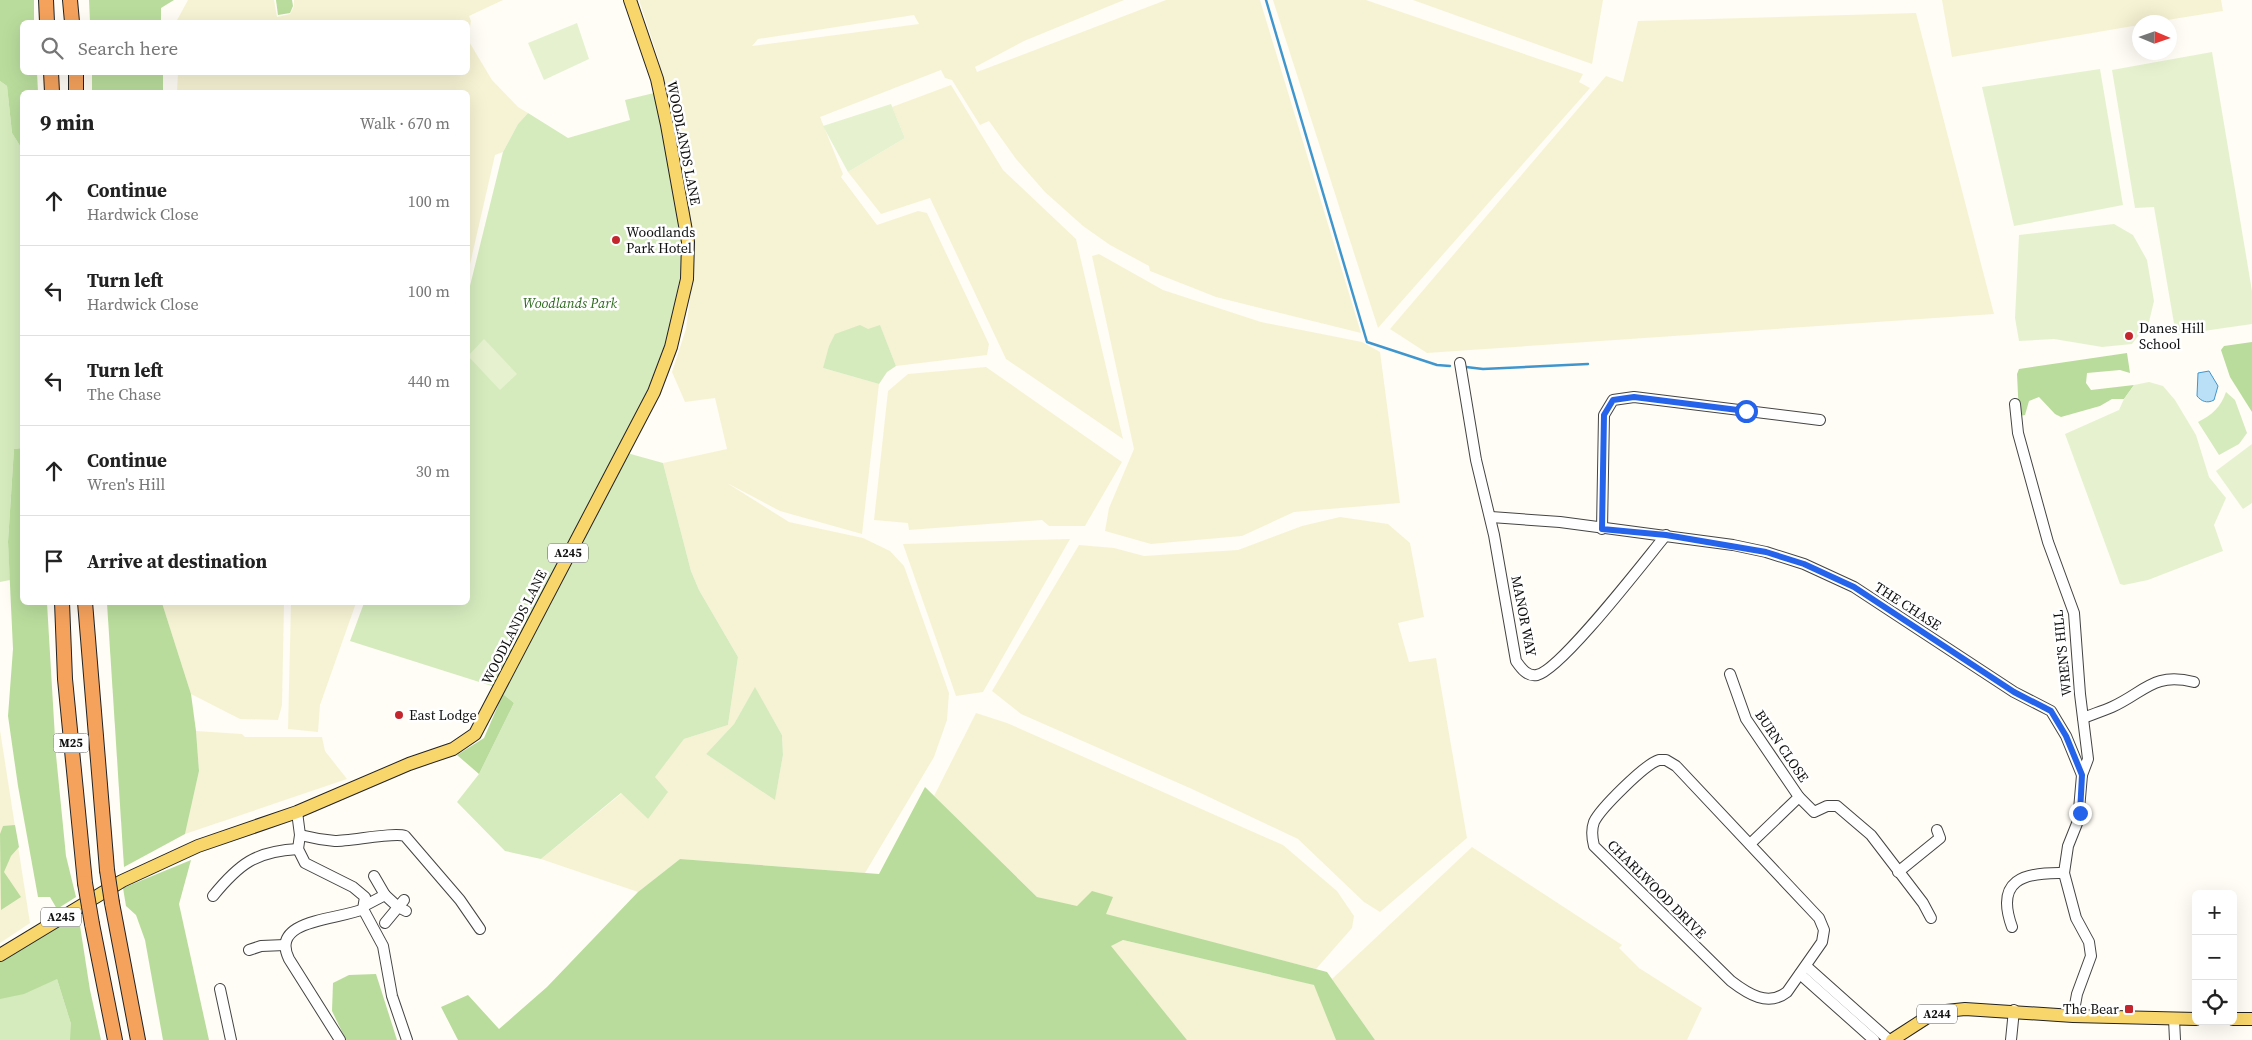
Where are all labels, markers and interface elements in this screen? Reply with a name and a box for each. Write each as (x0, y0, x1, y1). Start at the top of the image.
north arrow (2132, 15, 2177, 60)
search box (20, 20, 470, 75)
icon: search (38, 34, 66, 62)
text: Search here (78, 35, 178, 61)
street label: WOODLANDS LANE (662, 79, 706, 207)
text: 9 min (40, 108, 95, 137)
text: Walk · 670 m (360, 112, 450, 134)
text: Continue (87, 177, 167, 203)
icon: ahead (40, 187, 68, 215)
text: 100 m (408, 190, 450, 212)
text: Hardwick Close (87, 203, 199, 225)
place label: Woodlands Park Hotel (626, 222, 695, 258)
marker: Woodlands Park Hotel (610, 234, 622, 246)
text: Turn left (87, 267, 163, 293)
icon: left (40, 277, 68, 305)
text: 100 m (408, 280, 450, 302)
text: Hardwick Close (87, 293, 199, 315)
park label: Woodlands Park (523, 293, 618, 313)
place label: Danes Hill School (2139, 318, 2205, 354)
marker: Danes Hill School (2123, 330, 2135, 342)
text: Turn left (87, 357, 163, 383)
icon: left (40, 367, 68, 395)
text: 440 m (408, 370, 450, 392)
text: The Chase (87, 383, 161, 405)
route start (1735, 400, 1758, 423)
text: Continue (87, 447, 167, 473)
icon: ahead (40, 457, 68, 485)
text: 30 m (416, 460, 450, 482)
text: Wren's Hill (87, 473, 165, 495)
road number: A245 (548, 544, 588, 562)
icon: arrive (40, 547, 68, 575)
text: Arrive at destination (87, 548, 267, 574)
street label: WOODLANDS LANE (476, 566, 552, 688)
street label: MANOR WAY (1506, 574, 1542, 658)
street label: THE CHASE (1871, 577, 1945, 635)
street label: WREN'S HILL (2048, 609, 2076, 697)
place label: East Lodge (409, 705, 477, 725)
street label: BURN CLOSE (1750, 706, 1814, 786)
marker: East Lodge (393, 709, 405, 721)
road number: M25 (54, 734, 88, 752)
route end (2069, 802, 2092, 825)
street label: CHARLWOOD DRIVE (1603, 835, 1711, 943)
map controls (2192, 890, 2237, 1025)
button: + (2192, 890, 2237, 935)
road number: A245 (41, 908, 81, 926)
button: − (2192, 935, 2237, 980)
button: locate (2192, 980, 2237, 1025)
place label: The Bear (2063, 999, 2119, 1019)
marker: The Bear (2123, 1003, 2135, 1015)
road number: A244 (1917, 1004, 1957, 1024)

